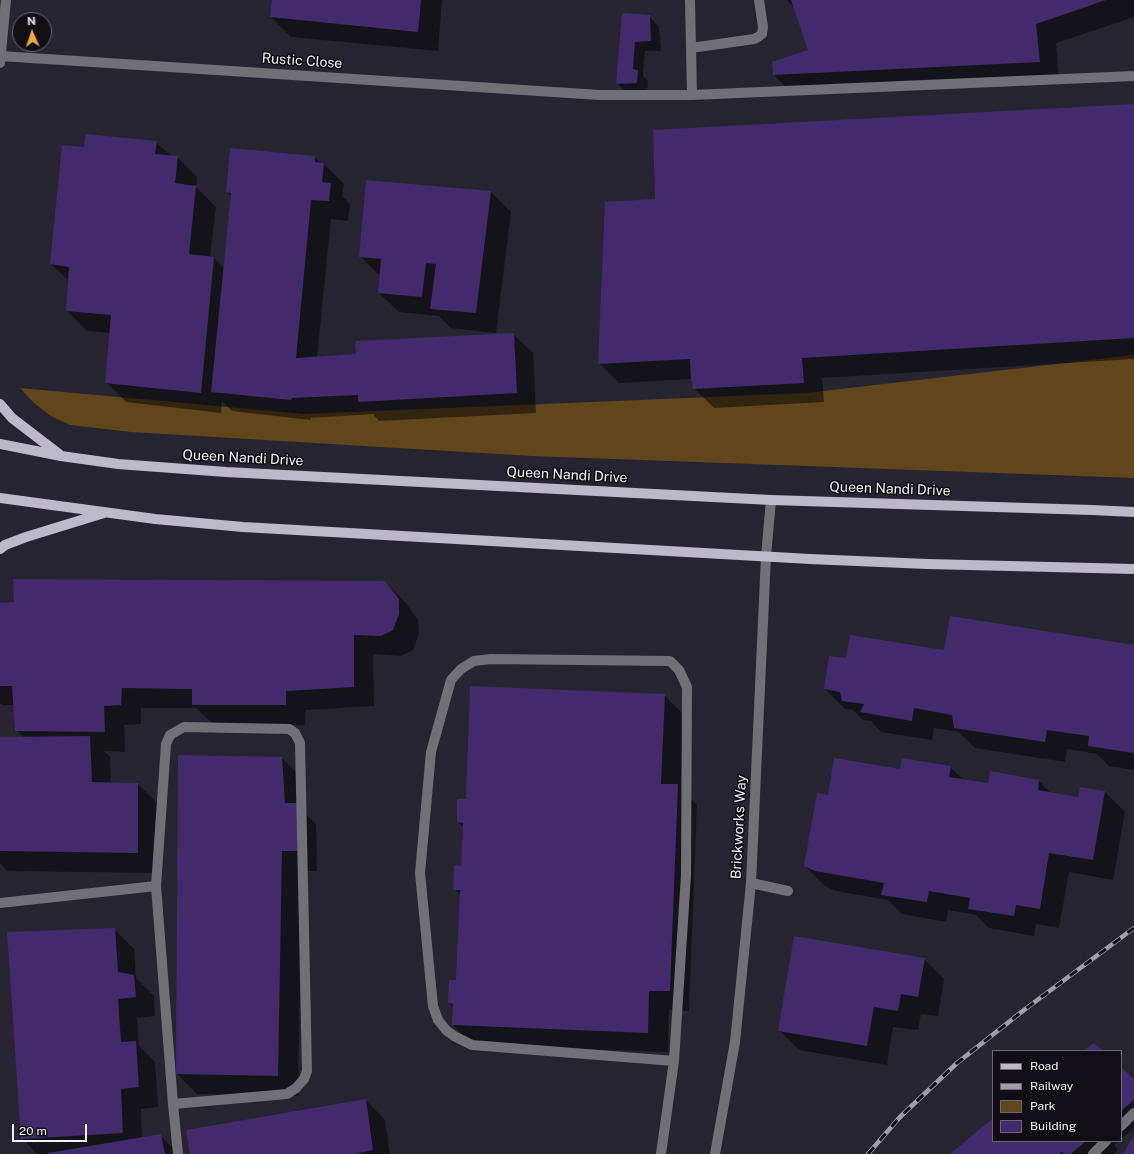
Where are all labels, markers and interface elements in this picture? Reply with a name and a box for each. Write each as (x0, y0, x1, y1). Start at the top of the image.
north arrow (12, 12, 52, 52)
text: N (27, 15, 36, 27)
street label: Rustic Close (261, 50, 343, 72)
street label: Queen Nandi Drive (182, 446, 304, 470)
street label: Queen Nandi Drive (506, 463, 628, 487)
street label: Queen Nandi Drive (829, 478, 951, 500)
street label: Brickworks Way (728, 775, 750, 879)
legend (992, 1050, 1122, 1142)
text: Road (1030, 1059, 1058, 1073)
text: Railway (1030, 1079, 1073, 1093)
text: Park (1030, 1099, 1056, 1113)
scale bar (14, 1116, 89, 1142)
text: Building (1030, 1119, 1076, 1133)
text: 20 m (19, 1124, 47, 1138)

